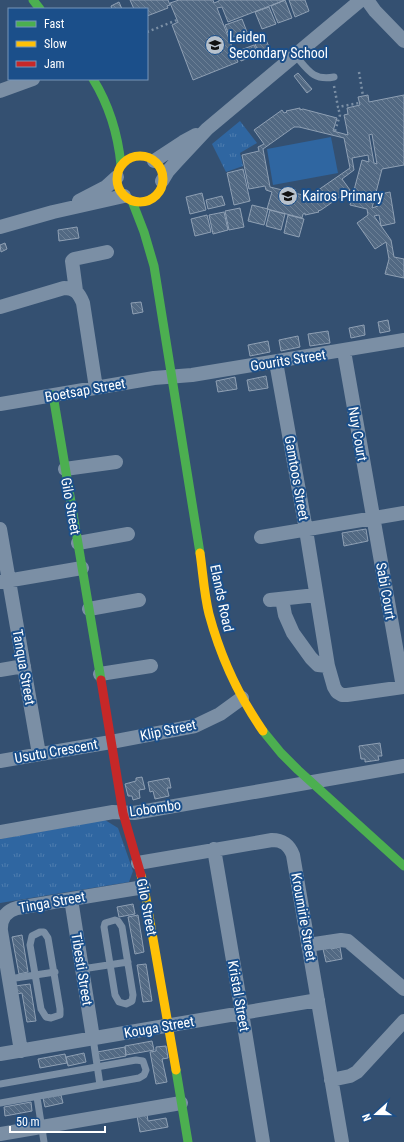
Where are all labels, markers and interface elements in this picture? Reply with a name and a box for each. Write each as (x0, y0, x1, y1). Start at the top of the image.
legend (8, 8, 148, 80)
text: Fast (44, 17, 65, 31)
place label: Leiden Secondary School (229, 29, 328, 61)
school or university icon: Leiden Secondary School (204, 34, 226, 56)
text: Slow (44, 37, 67, 51)
text: Jam (44, 57, 65, 71)
school or university icon: Kairos Primary (277, 185, 299, 207)
place label: Kairos Primary (302, 188, 383, 204)
street label: Gourits Street (249, 346, 327, 374)
street label: Boetsap Street (44, 375, 126, 405)
street label: Nuy Court (345, 406, 371, 462)
street label: Gamtoos Street (282, 434, 312, 522)
street label: Gilo Street (58, 476, 84, 536)
street label: Sabi Court (373, 561, 399, 621)
street label: Elands Road (207, 563, 237, 633)
street label: Tanqua Street (9, 628, 39, 706)
street label: Klip Street (138, 716, 198, 744)
street label: Usutu Crescent (13, 736, 99, 766)
street label: Lobombo (128, 796, 182, 820)
street label: Kroumirie Street (288, 872, 320, 962)
street label: Gilo Street (134, 877, 160, 937)
street label: Tinga Street (18, 888, 86, 916)
street label: Tibesti Street (68, 931, 96, 1007)
street label: Kristal Street (225, 959, 253, 1033)
street label: Kouga Street (123, 1013, 195, 1041)
north arrow (356, 1094, 396, 1134)
scale bar (10, 1108, 105, 1134)
text: N (360, 1112, 374, 1123)
text: 50 m (16, 1115, 40, 1129)

